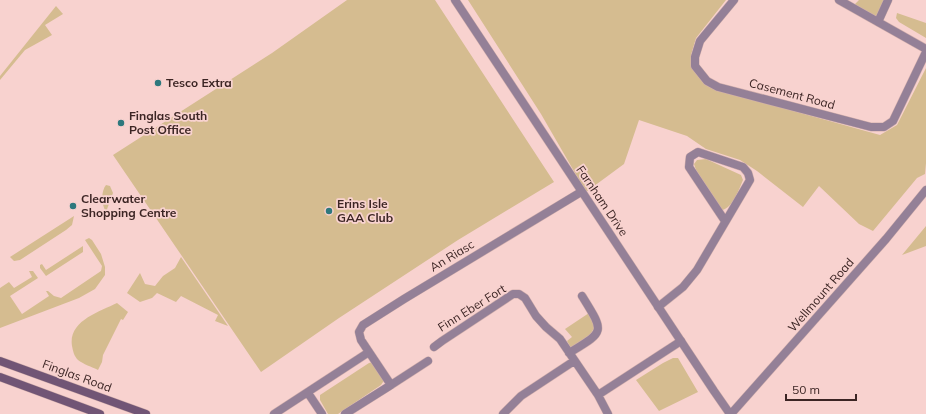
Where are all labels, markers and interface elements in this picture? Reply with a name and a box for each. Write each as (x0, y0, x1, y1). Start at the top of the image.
place label: Tesco Extra (166, 75, 232, 90)
street label: Casement Road (747, 75, 837, 112)
marker: Tesco Extra (153, 78, 163, 88)
place label: Finglas South Post Office (129, 108, 207, 137)
marker: Finglas South Post Office (116, 118, 126, 128)
street label: Farnham Drive (573, 163, 632, 239)
place label: Clearwater Shopping Centre (81, 191, 177, 220)
place label: Erins Isle GAA Club (337, 196, 393, 225)
marker: Clearwater Shopping Centre (68, 201, 78, 211)
marker: Erins Isle GAA Club (324, 206, 334, 216)
street label: An Riasc (427, 236, 477, 275)
street label: Wellmount Road (784, 255, 857, 335)
street label: Finn Eber Fort (435, 281, 508, 334)
street label: Finglas Road (41, 356, 114, 395)
scale bar (786, 376, 856, 402)
text: 50 m (792, 382, 820, 397)

